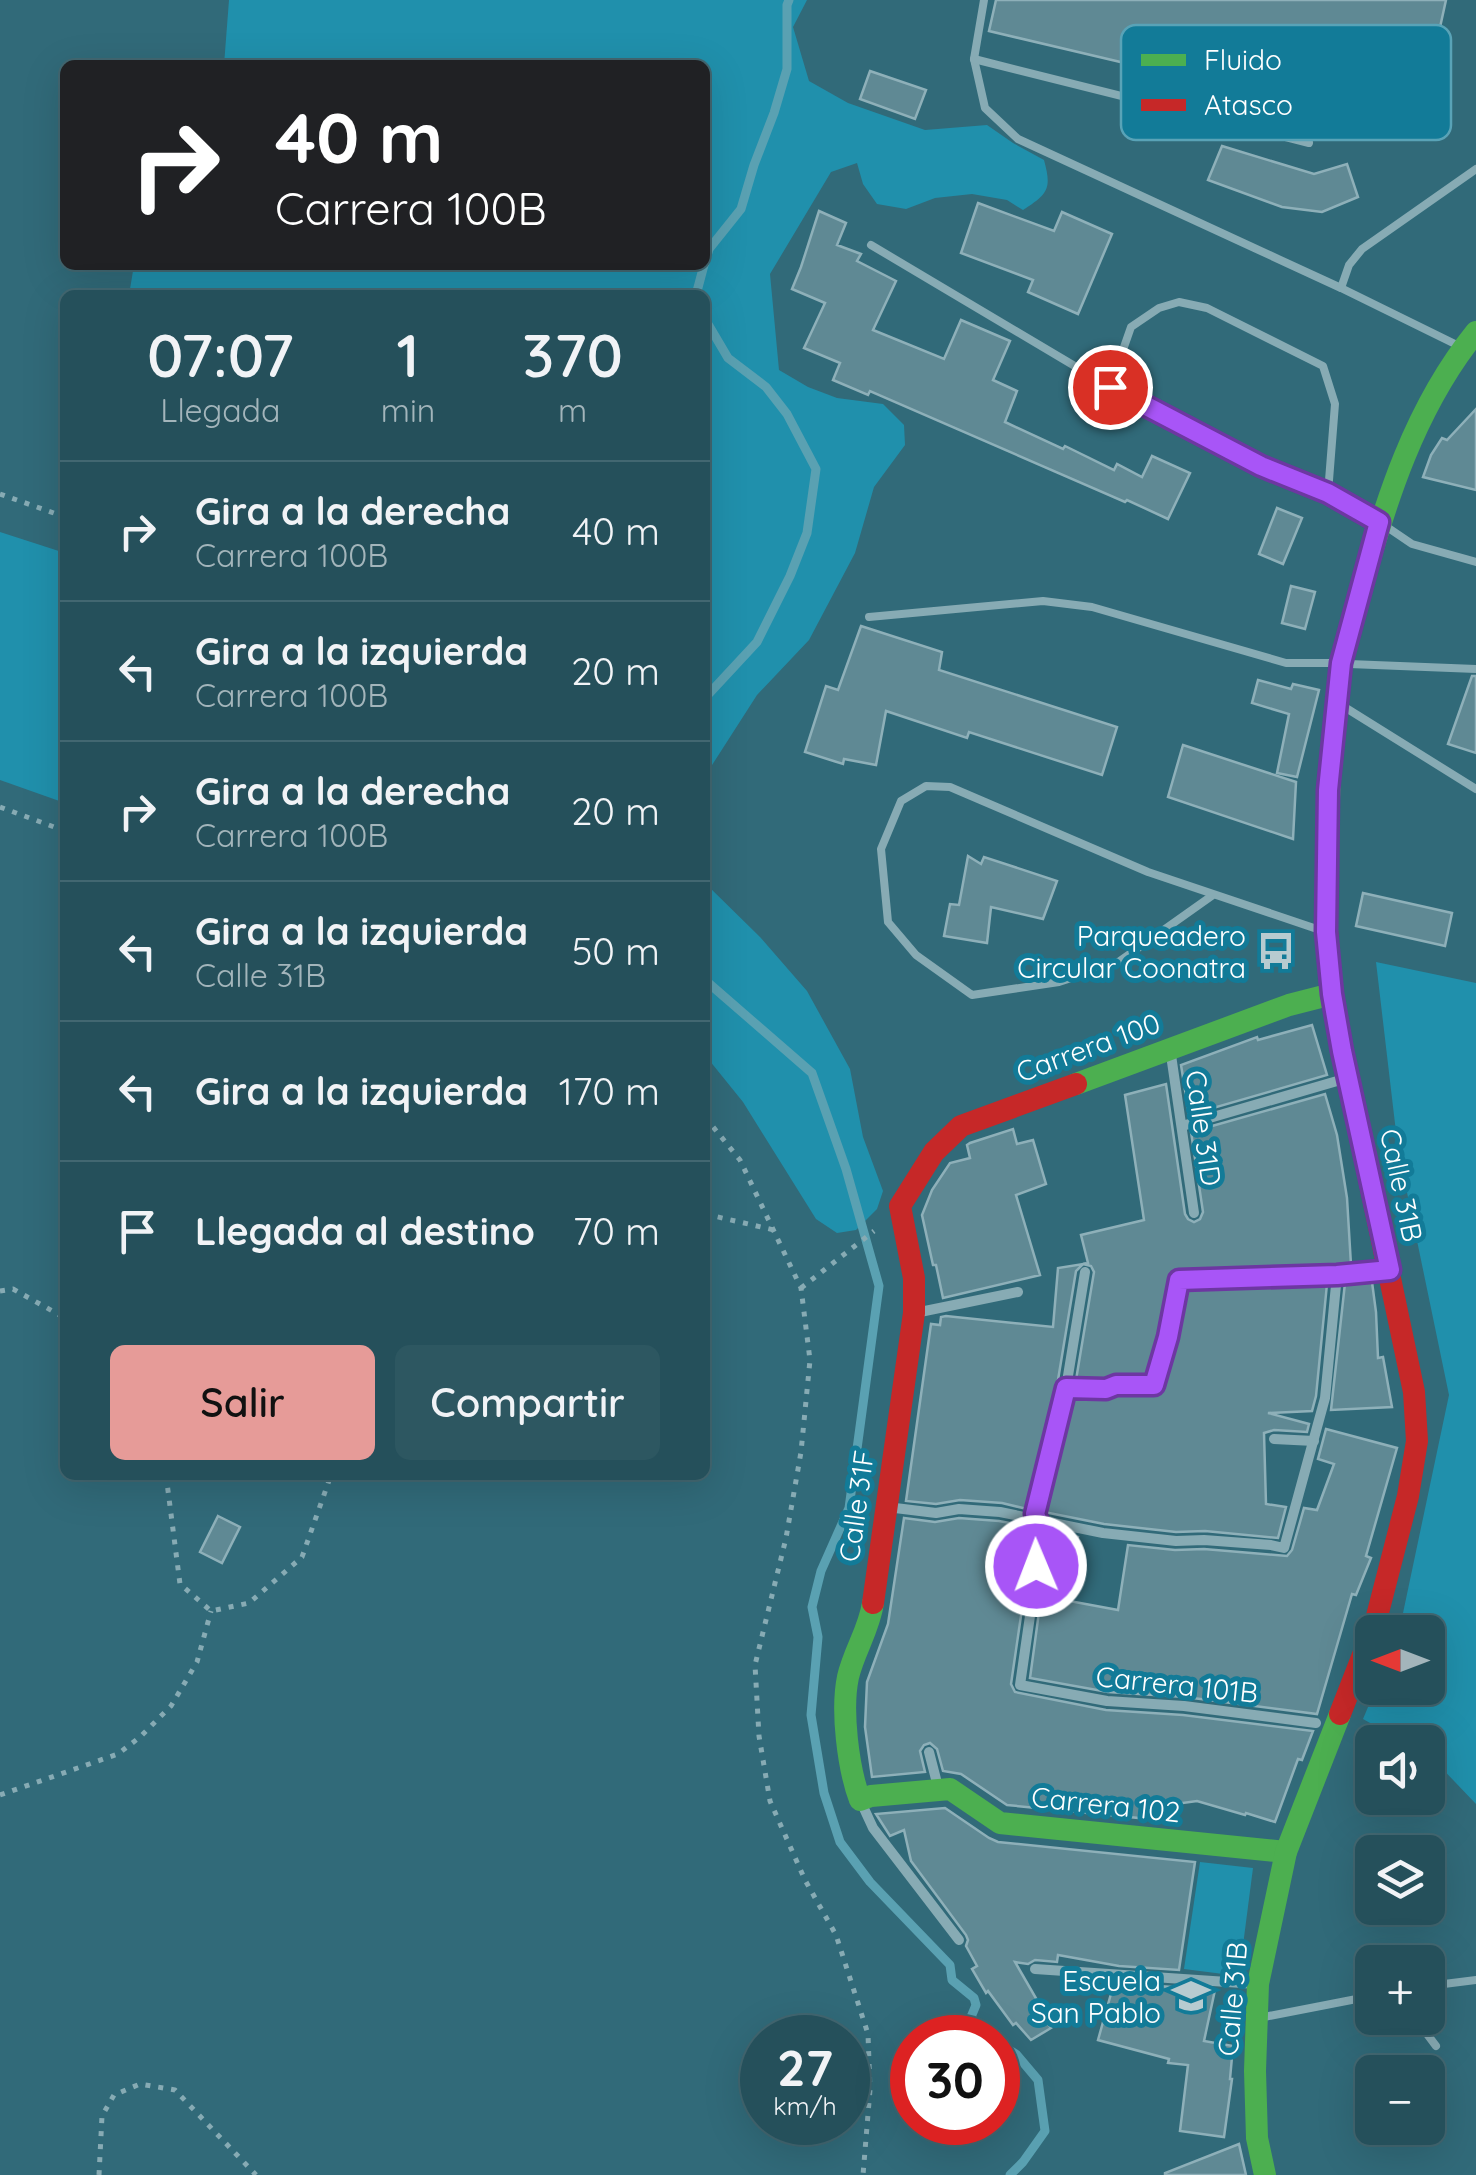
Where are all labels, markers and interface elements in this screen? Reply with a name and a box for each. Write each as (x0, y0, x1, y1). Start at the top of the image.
legend (1121, 25, 1451, 140)
text: Fluido (1204, 42, 1282, 77)
text: Atasco (1204, 87, 1293, 122)
text: 40 m (275, 93, 443, 181)
icon: right (110, 100, 240, 230)
text: Carrera 100B (275, 180, 547, 236)
text: 07:07 (147, 317, 294, 392)
text: 1 (396, 317, 419, 392)
text: 370 (522, 317, 623, 392)
pin (1068, 345, 1153, 430)
icon: arrive (1083, 360, 1138, 415)
text: Llegada (160, 390, 280, 430)
text: min (381, 390, 435, 430)
text: m (558, 390, 587, 430)
text: Gira a la derecha (195, 487, 510, 535)
icon: right (110, 504, 165, 559)
text: 40 m (572, 507, 660, 555)
text: Carrera 100B (195, 535, 388, 575)
text: Gira a la izquierda (195, 627, 528, 675)
icon: left (110, 644, 165, 699)
text: 20 m (571, 647, 660, 695)
text: Carrera 100B (195, 675, 388, 715)
text: Gira a la derecha (195, 767, 510, 815)
icon: right (110, 784, 165, 839)
text: 20 m (571, 787, 660, 835)
text: Carrera 100B (195, 815, 388, 855)
text: Gira a la izquierda (195, 907, 528, 955)
place label: Parqueadero Circular Coonatra (1017, 918, 1246, 985)
icon: left (110, 924, 165, 979)
text: 50 m (572, 927, 660, 975)
bus stop icon: Parqueadero Circular Coonatra (1255, 930, 1297, 972)
text: Calle 31B (195, 955, 326, 995)
street label: Carrera 100 (1011, 1005, 1165, 1089)
icon: left (110, 1064, 165, 1119)
text: Gira a la izquierda (195, 1067, 528, 1115)
text: 170 m (559, 1067, 660, 1115)
street label: Calle 31D (1179, 1068, 1229, 1188)
street label: Calle 31B (1373, 1125, 1431, 1245)
icon: arrive (110, 1204, 165, 1259)
text: Llegada al destino (195, 1207, 535, 1255)
text: 70 m (573, 1207, 660, 1255)
button: Salir (110, 1345, 375, 1460)
button: Compartir (395, 1345, 660, 1460)
street label: Calle 31F (831, 1448, 881, 1564)
position arrow (984, 1514, 1088, 1618)
north arrow (1355, 1615, 1445, 1705)
map controls (1355, 1615, 1445, 2145)
street label: Carrera 101B (1094, 1658, 1260, 1710)
button: sound (1355, 1725, 1445, 1815)
street label: Carrera 102 (1030, 1779, 1182, 1829)
button: layers (1355, 1835, 1445, 1925)
street label: Calle 31B (1210, 1940, 1254, 2058)
button: + (1355, 1945, 1445, 2035)
place label: Escuela San Pablo (1031, 1963, 1161, 2030)
school or university icon: Escuela San Pablo (1170, 1975, 1212, 2017)
speed limit sign: 30 (890, 2015, 1020, 2145)
text: 27 (777, 2036, 833, 2099)
button: − (1355, 2055, 1445, 2145)
text: km/h (773, 2090, 837, 2121)

